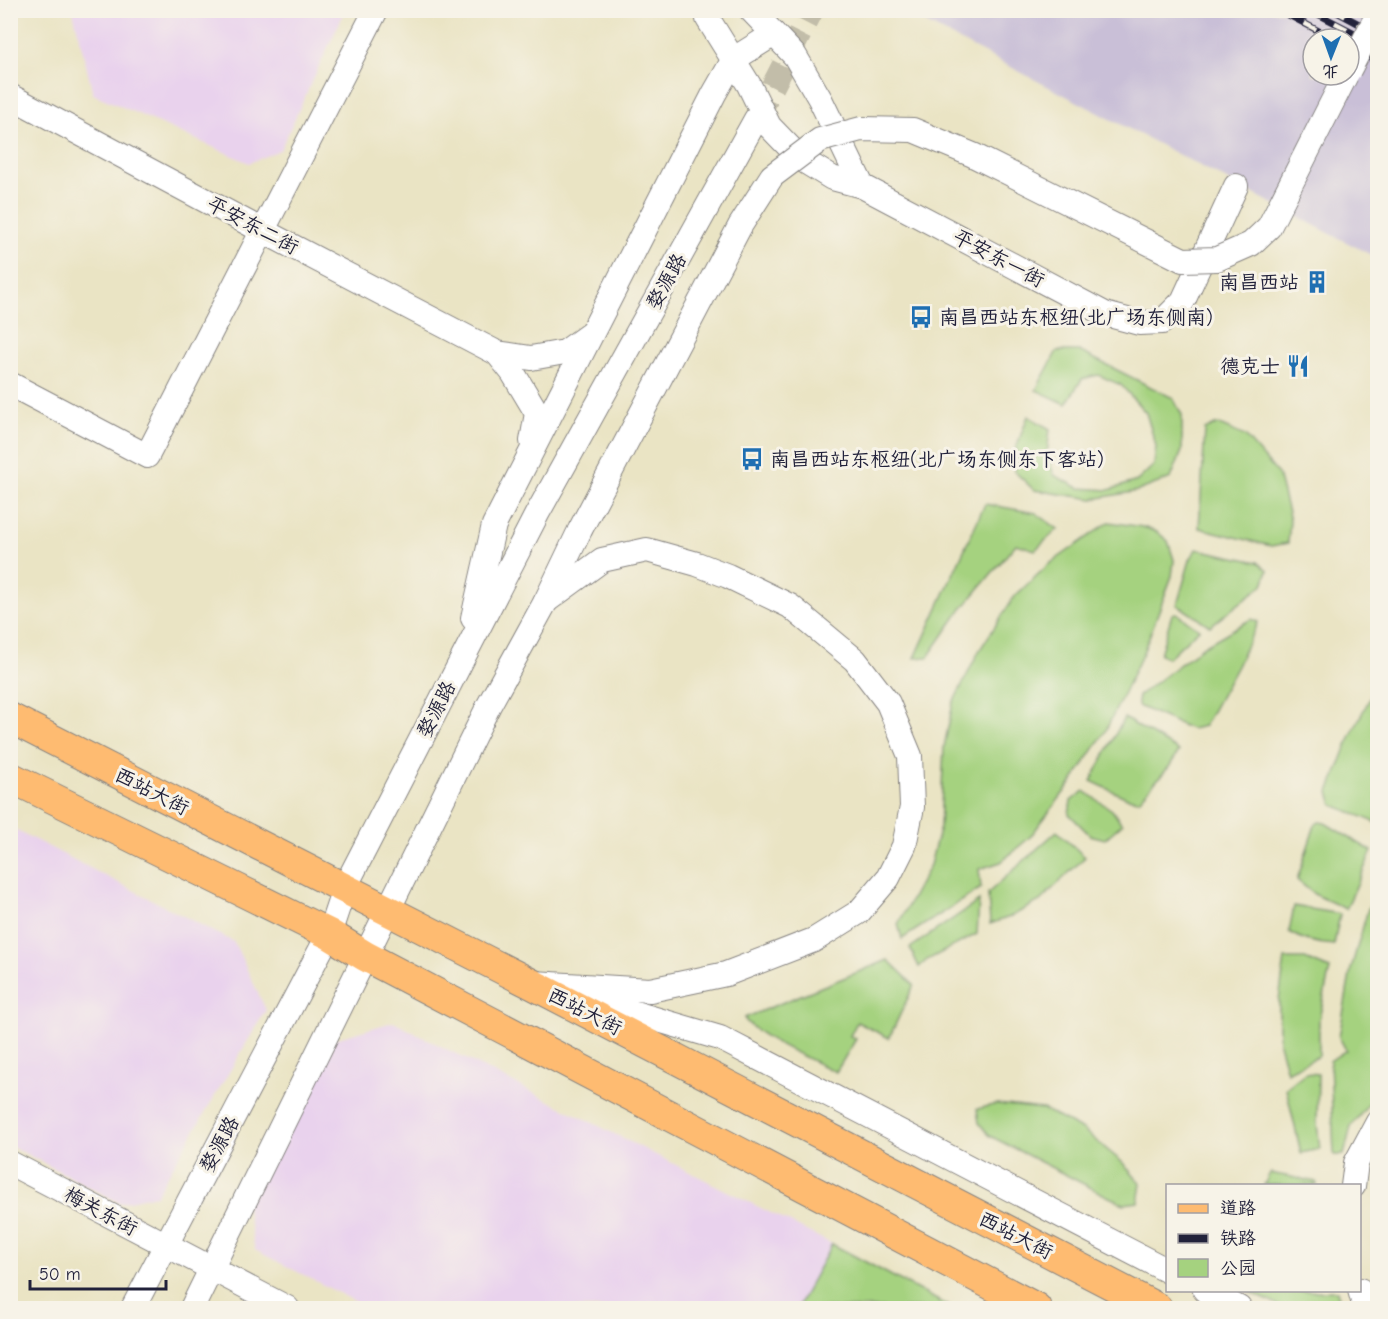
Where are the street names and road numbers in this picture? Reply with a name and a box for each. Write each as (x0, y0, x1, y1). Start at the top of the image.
street label: 平安东二街 (203, 192, 302, 259)
street label: 平安东一街 (949, 225, 1048, 292)
street label: 婺源路 (642, 249, 692, 313)
street label: 婺源路 (413, 676, 461, 741)
street label: 西站大街 (111, 763, 193, 820)
street label: 西站大街 (544, 983, 626, 1040)
street label: 婺源路 (195, 1111, 244, 1176)
street label: 梅关东街 (60, 1183, 141, 1240)
street label: 西站大街 (975, 1207, 1057, 1264)

